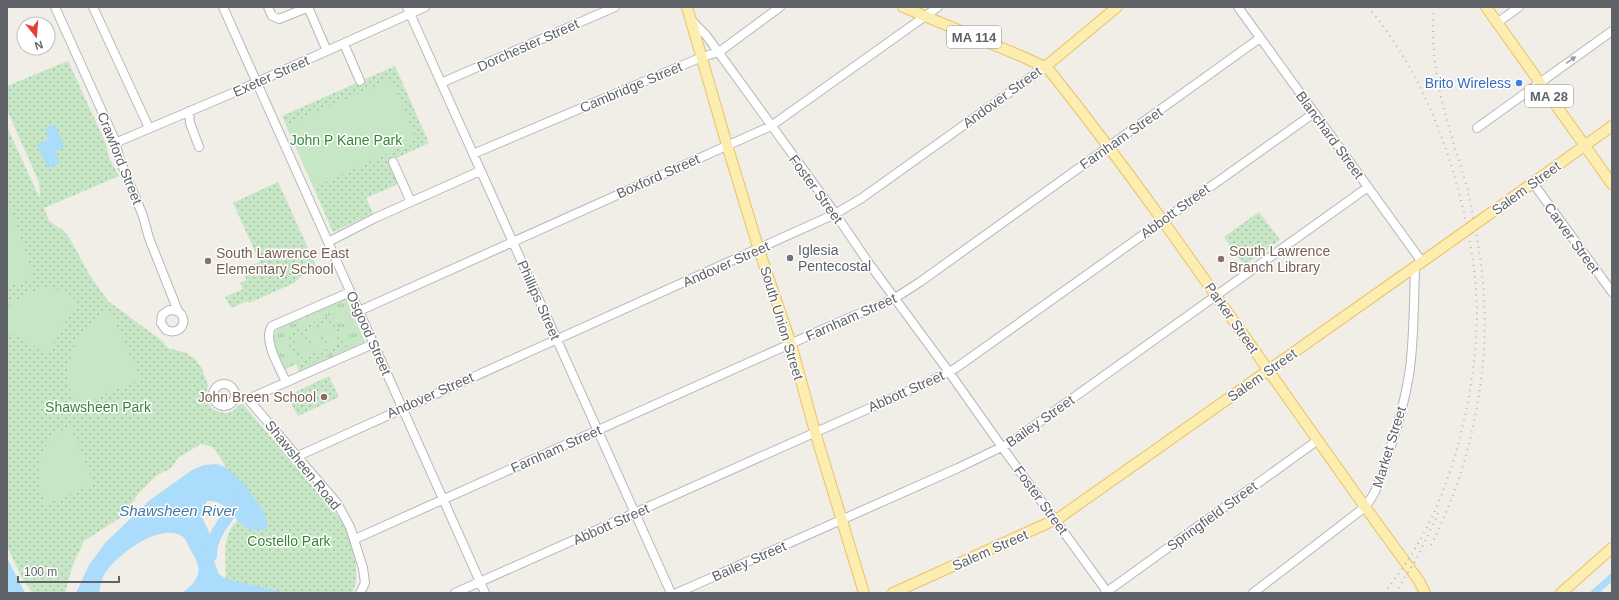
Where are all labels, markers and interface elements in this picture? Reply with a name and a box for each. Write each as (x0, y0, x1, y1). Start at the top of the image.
street label: Dorchester Street (475, 15, 581, 75)
north arrow (16, 16, 56, 56)
road number: MA 114 (947, 26, 1001, 48)
text: N (33, 39, 44, 52)
street label: Exeter Street (230, 52, 312, 100)
one-way arrow (1566, 56, 1577, 64)
street label: Cambridge Street (577, 58, 685, 116)
street label: Andover Street (960, 63, 1045, 131)
place label: Brito Wireless (1425, 75, 1511, 91)
marker: Brito Wireless (1514, 78, 1524, 88)
road number: MA 28 (1525, 85, 1573, 107)
street label: Blanchard Street (1293, 88, 1367, 182)
street label: Farnham Street (1077, 103, 1166, 172)
street label: Crawford Street (94, 110, 146, 207)
park label: John P Kane Park (290, 132, 403, 148)
street label: Boxford Street (614, 150, 702, 202)
street label: Foster Street (786, 152, 846, 227)
street label: Salem Street (1489, 158, 1564, 218)
street label: Abbott Street (1137, 180, 1213, 241)
street label: Carver Street (1541, 200, 1603, 276)
street label: Andover Street (680, 238, 772, 290)
place label: Iglesia Pentecostal (798, 242, 871, 274)
place label: South Lawrence Branch Library (1229, 243, 1330, 275)
place label: South Lawrence East Elementary School (216, 245, 349, 277)
marker: Iglesia Pentecostal (785, 253, 795, 263)
marker: South Lawrence Branch Library (1216, 254, 1226, 264)
marker: South Lawrence East Elementary School (203, 256, 213, 266)
street label: Phillips Street (514, 258, 564, 342)
street label: South Union Street (757, 264, 807, 382)
street label: Parker Street (1202, 280, 1262, 356)
street label: Osgood Street (343, 289, 395, 378)
street label: Farnham Street (803, 290, 899, 344)
street label: Salem Street (1224, 345, 1300, 405)
street label: Abbott Street (865, 367, 947, 415)
street label: Andover Street (384, 369, 476, 421)
place label: John Breen School (198, 389, 316, 405)
marker: John Breen School (319, 392, 329, 402)
street label: Bailey Street (1003, 392, 1077, 450)
park label: Shawsheen Park (45, 399, 152, 415)
street label: Market Street (1369, 404, 1409, 490)
street label: Shawsheen Road (262, 417, 344, 513)
street label: Farnham Street (508, 422, 604, 476)
street label: Foster Street (1011, 463, 1071, 538)
street label: Springfield Street (1164, 478, 1260, 554)
street label: Abbott Street (570, 500, 652, 548)
water label: Shawsheen River (119, 502, 238, 519)
street label: Salem Street (950, 526, 1030, 574)
park label: Costello Park (247, 533, 332, 549)
street label: Bailey Street (709, 538, 789, 584)
scale bar (18, 558, 119, 584)
text: 100 m (24, 565, 57, 579)

